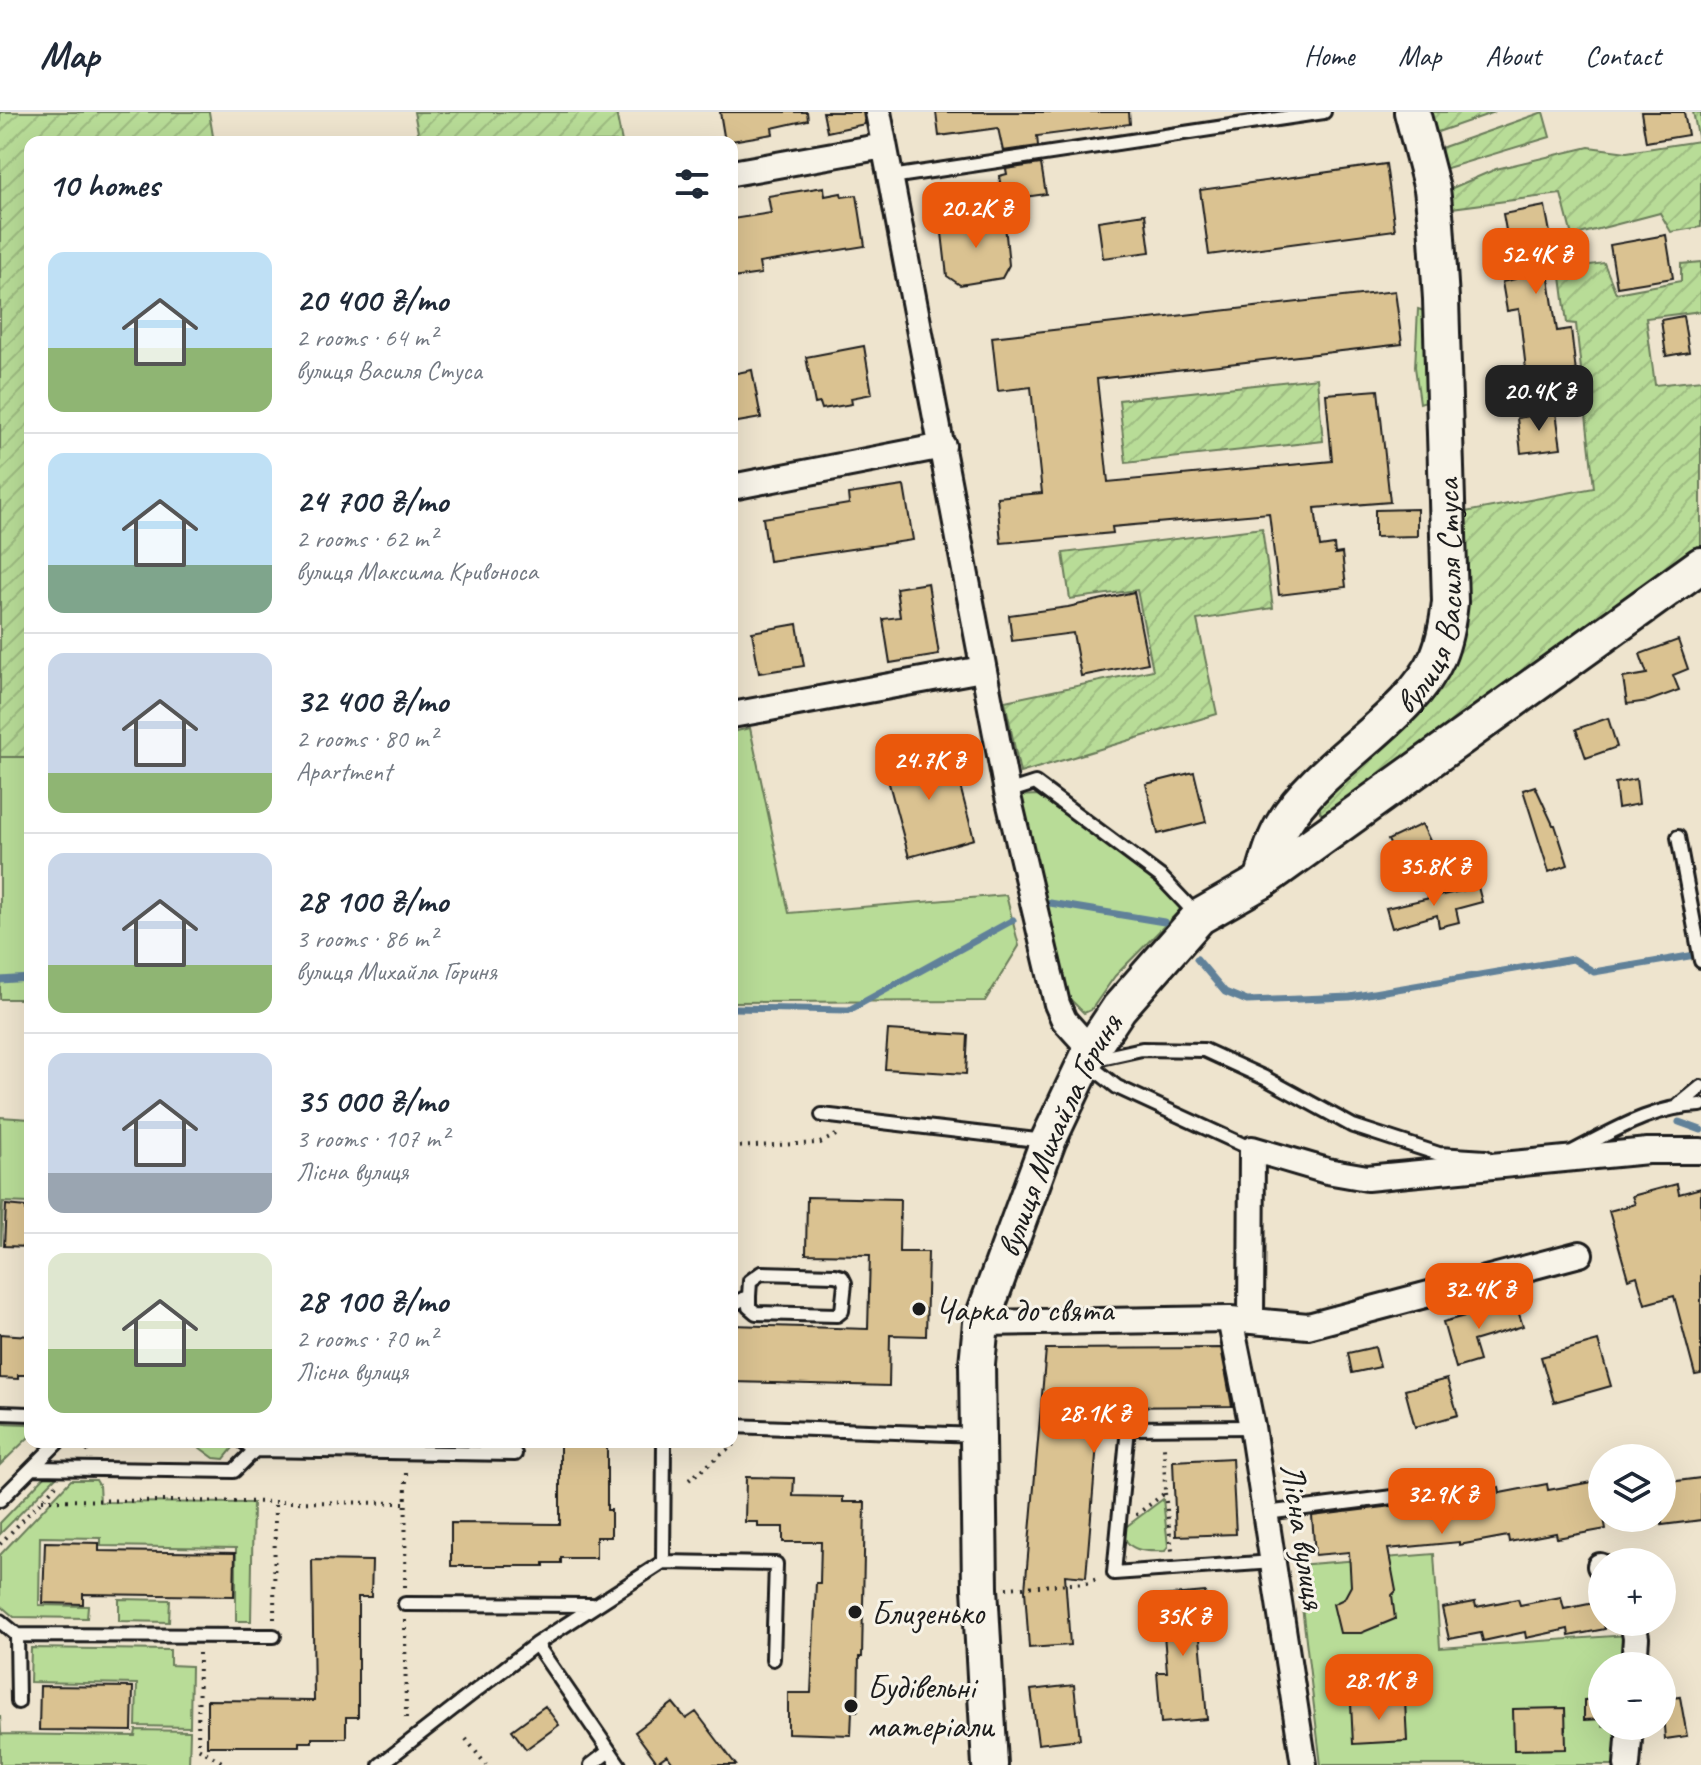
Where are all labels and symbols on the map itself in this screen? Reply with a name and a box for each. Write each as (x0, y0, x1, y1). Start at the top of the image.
pin: 20.2K ₴ (902, 182, 1050, 250)
pin: 52.4K ₴ (1462, 228, 1610, 296)
pin: 20.4K ₴ (1465, 365, 1613, 433)
street label: вулиця Василя Стуса (1385, 476, 1473, 723)
pin: 24.7K ₴ (855, 734, 1003, 802)
pin: 35.8K ₴ (1360, 840, 1508, 908)
street label: вулиця Михайла Гориня (986, 1003, 1133, 1263)
pin: 32.4K ₴ (1405, 1263, 1553, 1331)
place label: Чарка до свята (935, 1288, 1115, 1331)
marker: Чарка до свята (910, 1300, 928, 1318)
pin: 28.1K ₴ (1020, 1387, 1168, 1455)
street label: Лісна вулиця (1271, 1460, 1337, 1614)
pin: 32.9K ₴ (1368, 1468, 1516, 1536)
pin: 35K ₴ (1127, 1590, 1239, 1658)
place label: Близенько (871, 1591, 986, 1634)
marker: Близенько (846, 1603, 864, 1621)
pin: 28.1K ₴ (1305, 1654, 1453, 1722)
place label: Будівельні матеріали (867, 1665, 996, 1747)
marker: Будівельні матеріали (842, 1697, 860, 1715)

